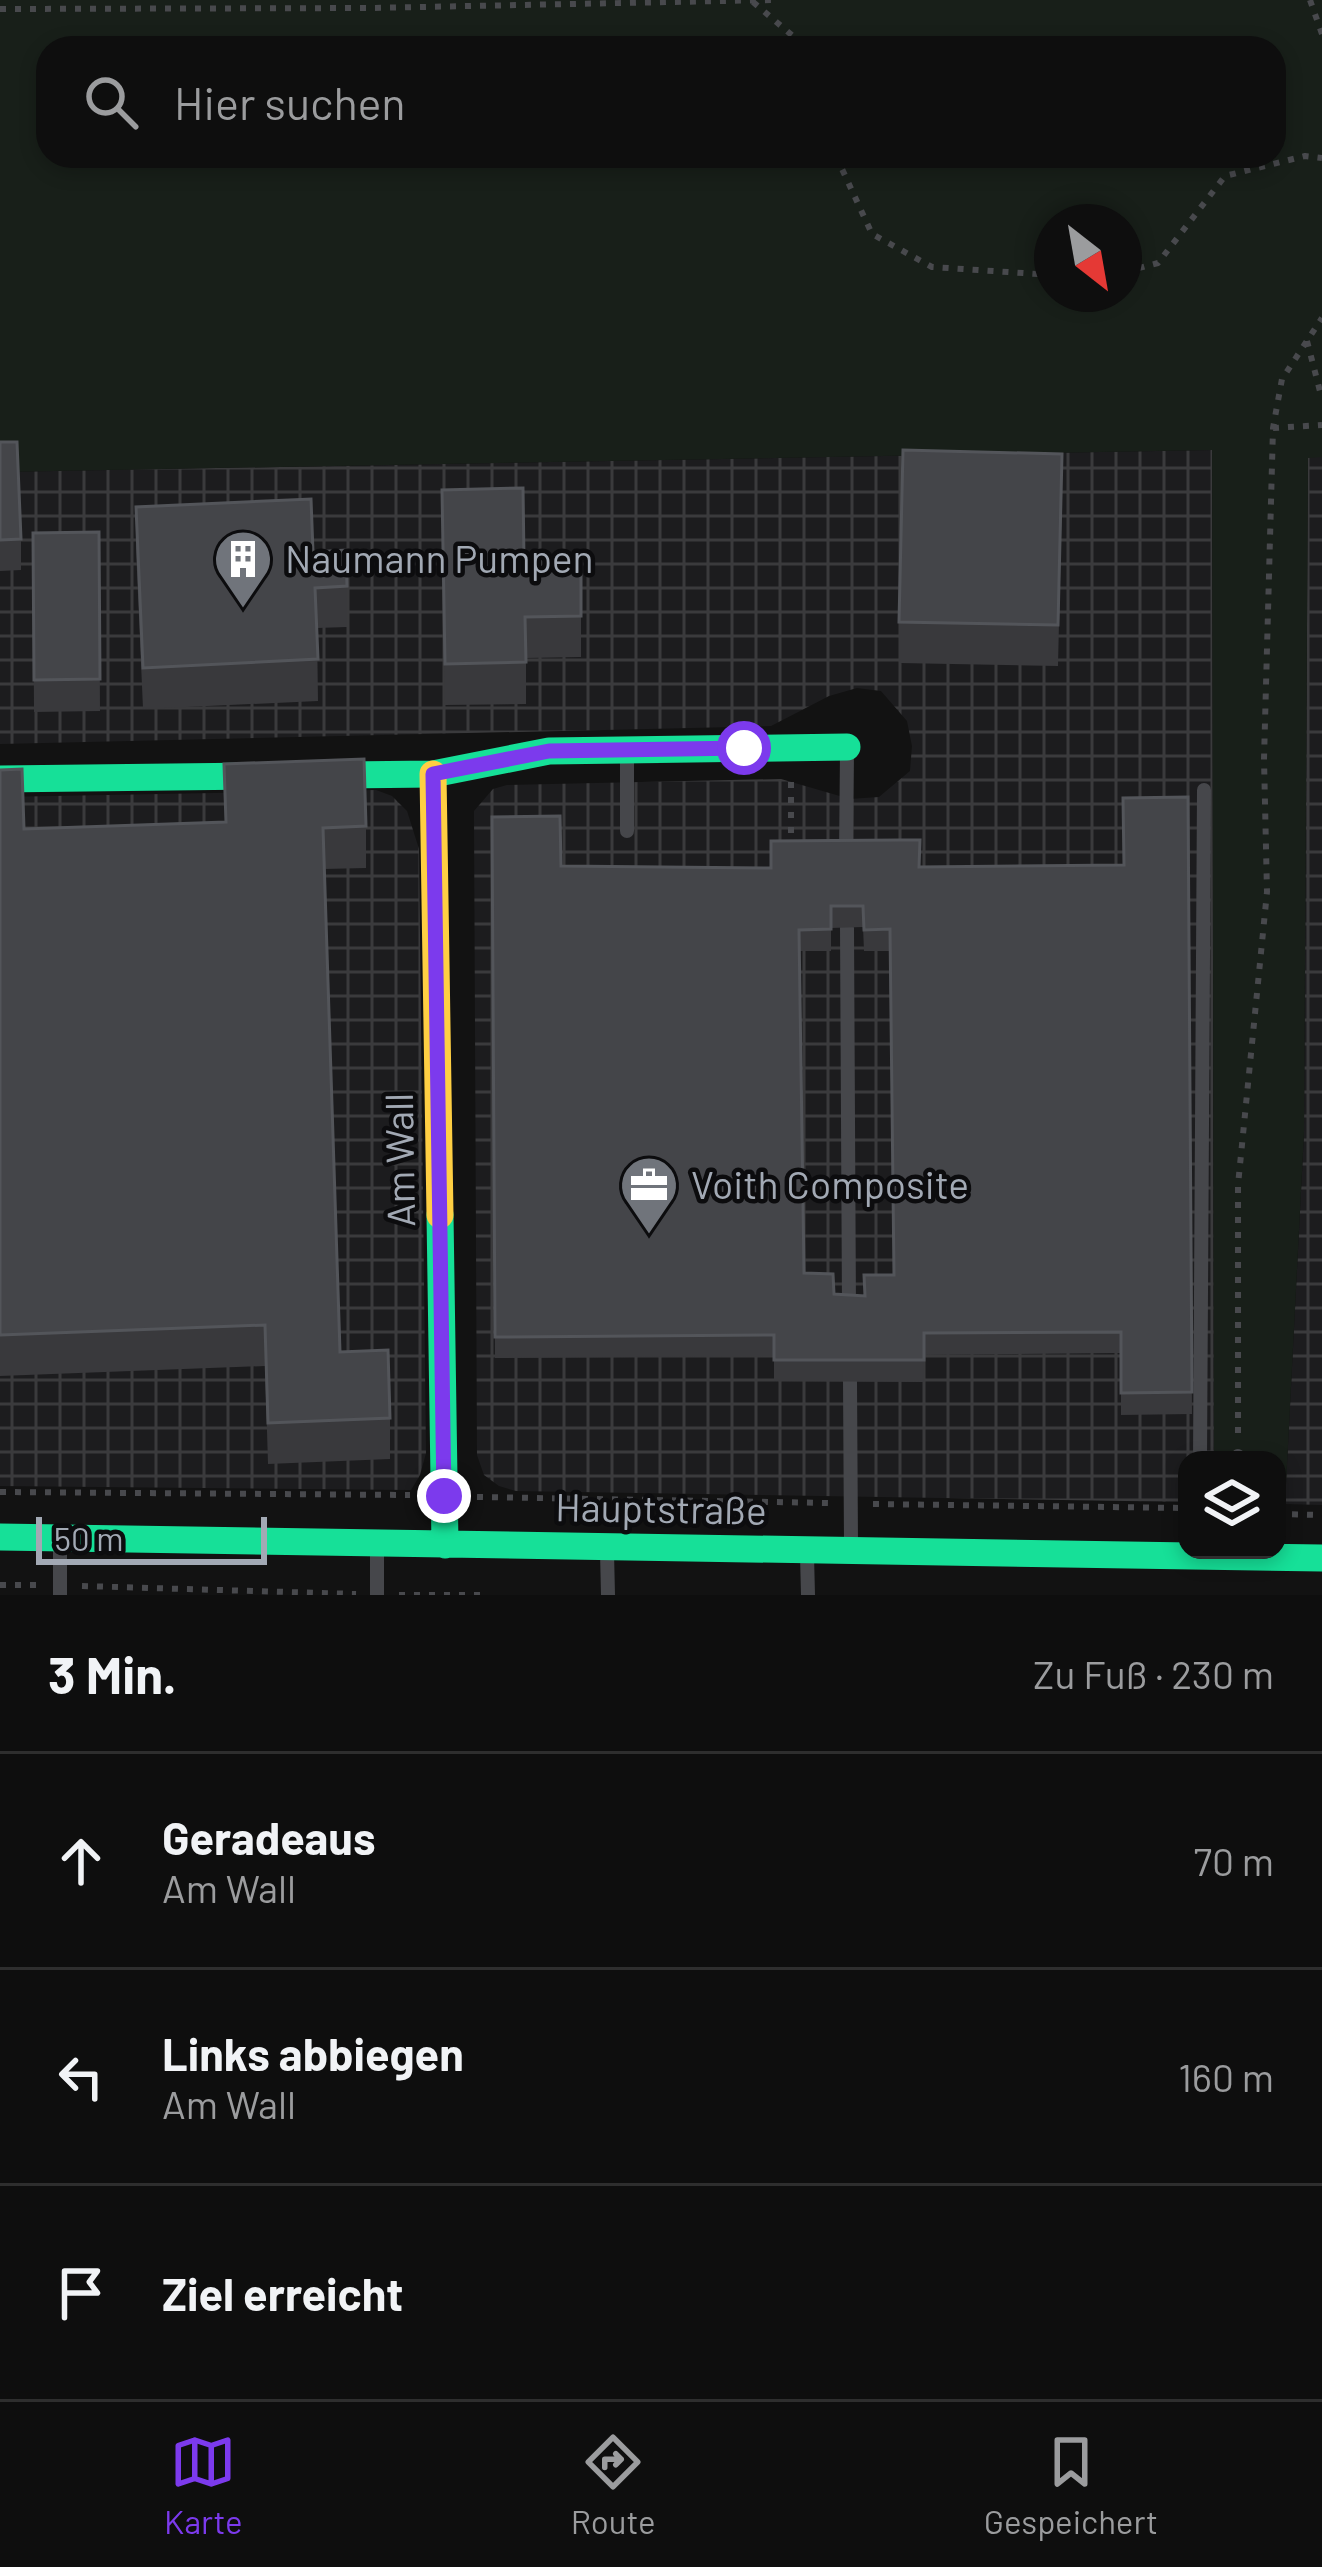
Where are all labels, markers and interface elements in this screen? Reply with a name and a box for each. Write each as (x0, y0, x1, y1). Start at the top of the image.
search box (36, 36, 1286, 168)
icon: search (78, 69, 144, 135)
text: Hier suchen (174, 75, 406, 129)
north arrow (1034, 204, 1142, 312)
building icon: Naumann Pumpen (212, 528, 274, 610)
place label: Naumann Pumpen (285, 534, 594, 581)
route start (717, 721, 771, 775)
street label: Am Wall (374, 1093, 423, 1227)
office icon: Voith Composite (618, 1154, 680, 1236)
place label: Voith Composite (691, 1160, 969, 1207)
map controls (1178, 1451, 1286, 1559)
button: layers (1178, 1451, 1286, 1559)
route end (417, 1469, 471, 1523)
street label: Hauptstraße (555, 1482, 767, 1533)
scale bar (36, 1511, 267, 1564)
text: 50 m (54, 1518, 124, 1558)
text: 3 Min. (48, 1643, 176, 1704)
text: Zu Fuß · 230 m (1033, 1650, 1274, 1697)
text: Geradeaus (162, 1810, 375, 1864)
icon: ahead (48, 1828, 114, 1894)
text: 70 m (1193, 1837, 1274, 1884)
text: Am Wall (162, 1864, 296, 1911)
text: Links abbiegen (162, 2026, 464, 2080)
icon: left (48, 2044, 114, 2110)
text: 160 m (1178, 2053, 1274, 2100)
text: Am Wall (162, 2080, 296, 2127)
icon: arrive (48, 2260, 114, 2326)
text: Ziel erreicht (162, 2266, 403, 2320)
tab: Karte (164, 2429, 243, 2541)
tab: Route (571, 2429, 656, 2541)
tab: Gespeichert (984, 2429, 1158, 2541)

